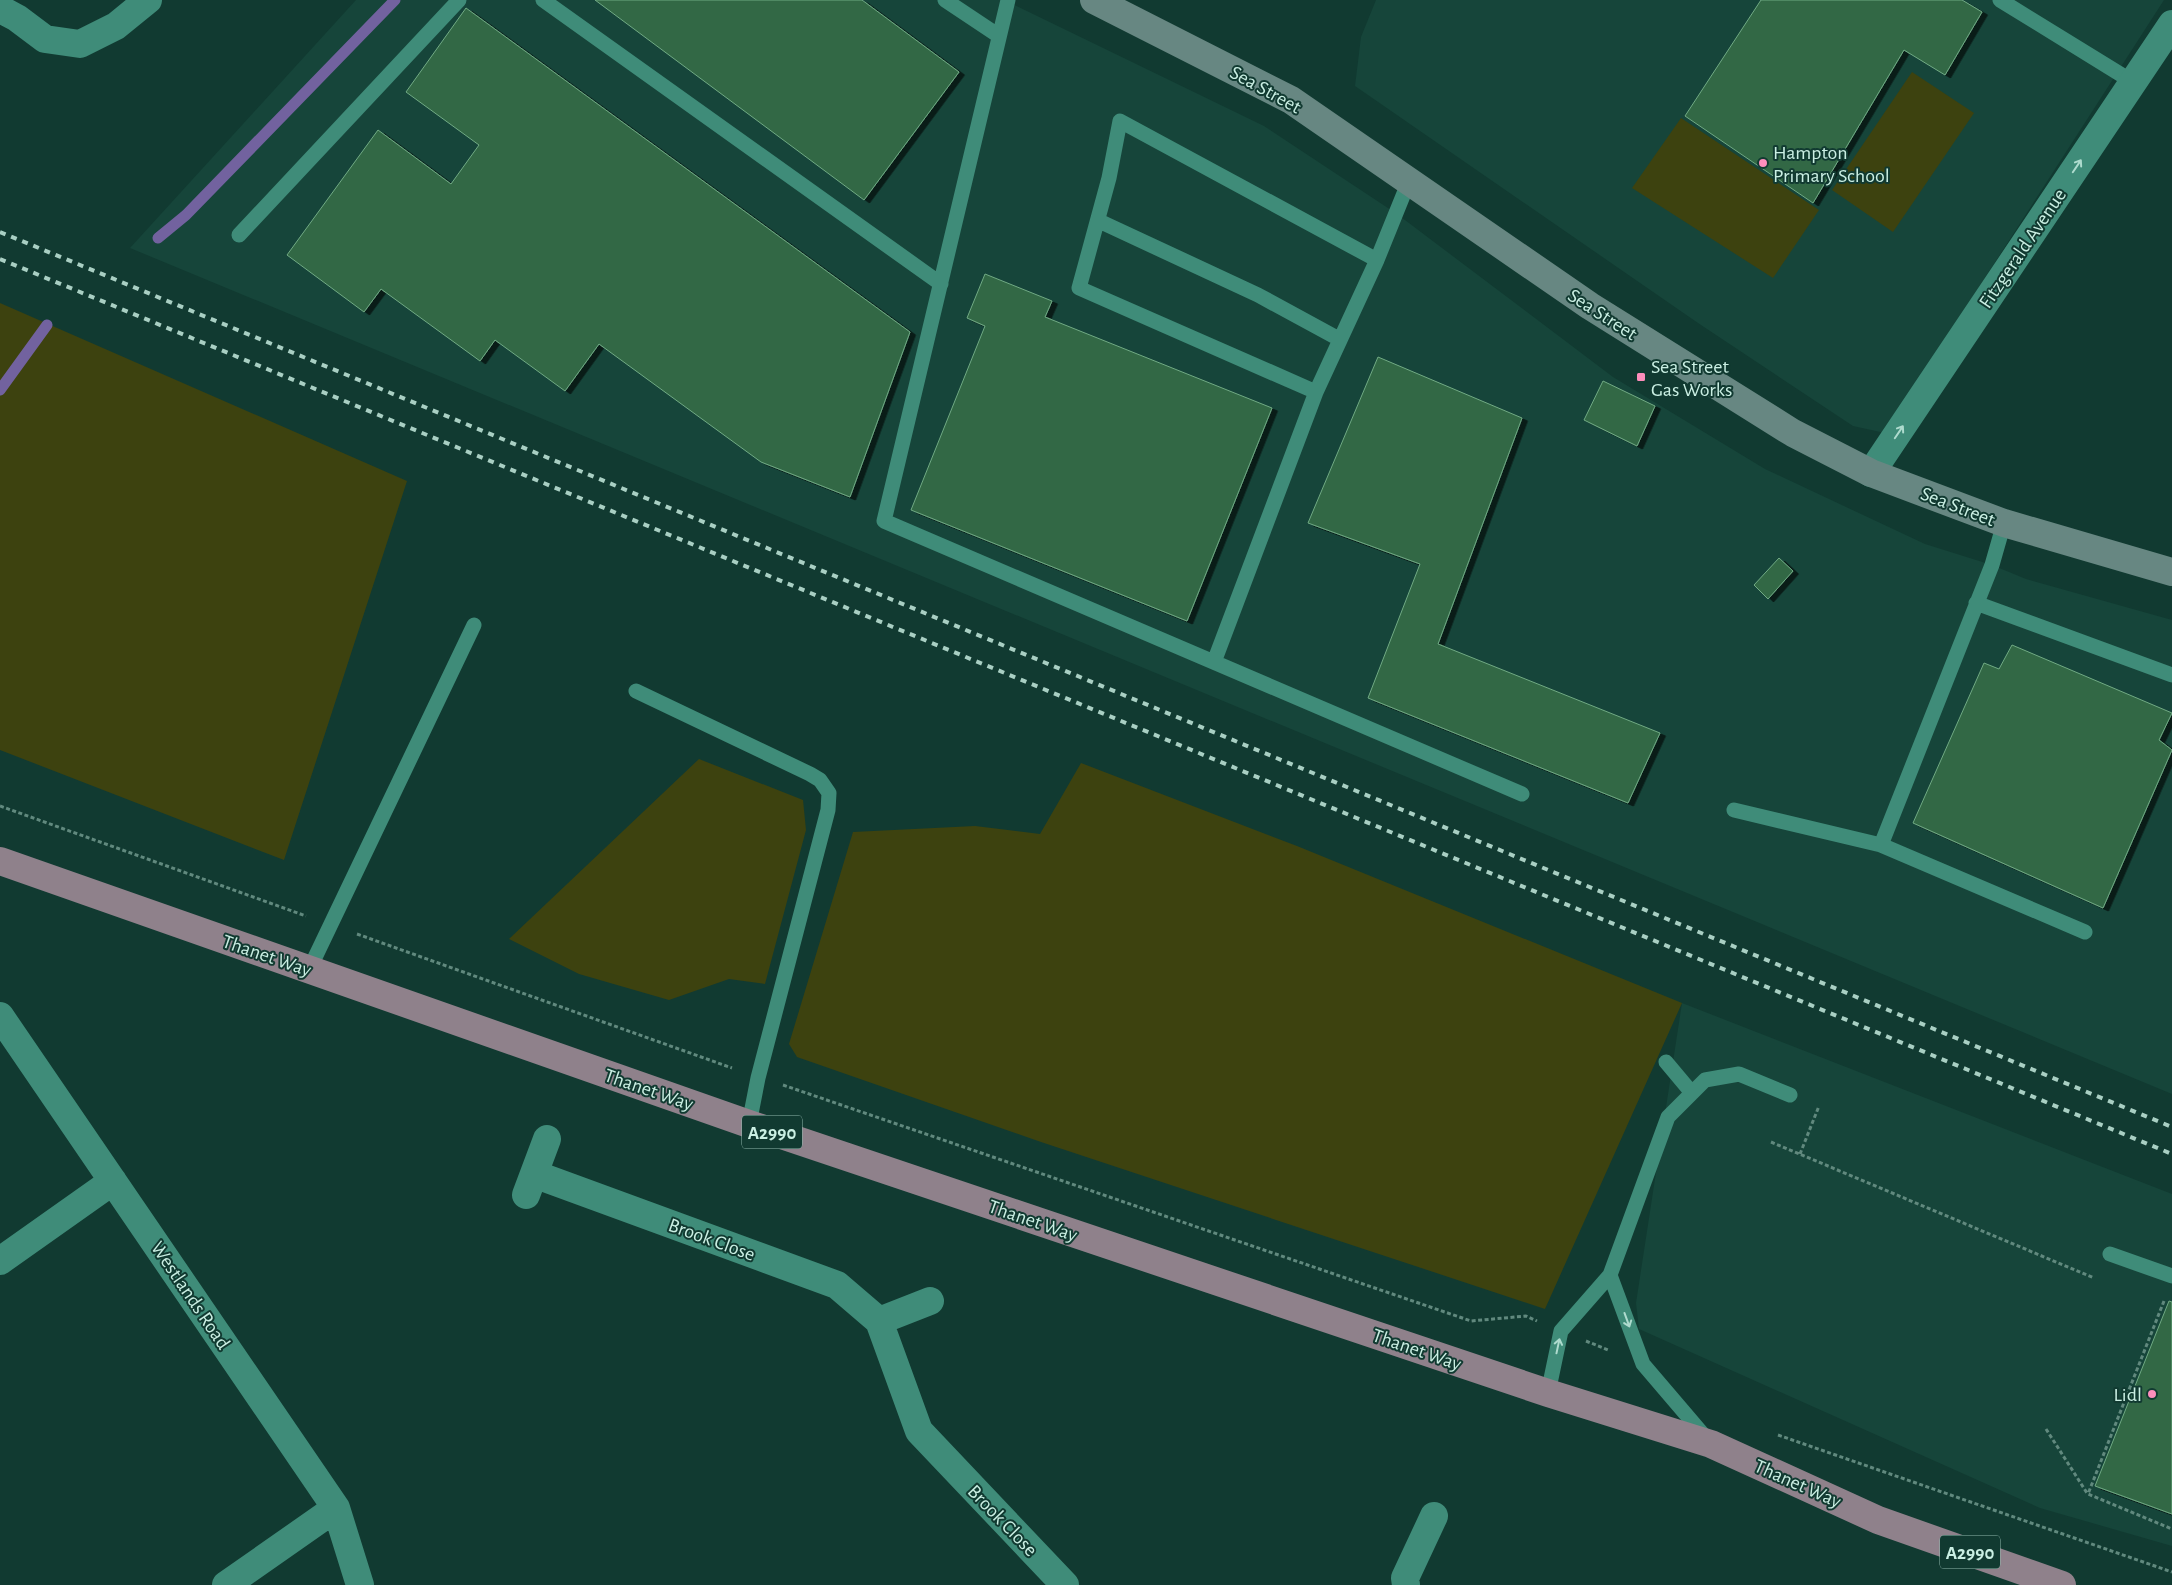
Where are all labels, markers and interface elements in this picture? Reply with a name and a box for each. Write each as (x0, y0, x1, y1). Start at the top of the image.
street label: Sea Street (1227, 62, 1305, 118)
place label: Hampton Primary School (1773, 143, 1890, 186)
marker: Hampton Primary School (1757, 157, 1769, 169)
one-way arrow (2072, 160, 2082, 174)
street label: Fitzgerald Avenue (1976, 185, 2070, 312)
street label: Sea Street (1564, 285, 1641, 345)
place label: Sea Street Gas Works (1651, 357, 1732, 400)
marker: Sea Street Gas Works (1635, 371, 1647, 383)
one-way arrow (1893, 425, 1904, 439)
street label: Sea Street (1918, 484, 1998, 530)
street label: Thanet Way (220, 931, 314, 981)
street label: Thanet Way (602, 1065, 696, 1115)
road number: A2990 (742, 1116, 802, 1148)
street label: Thanet Way (986, 1196, 1080, 1246)
street label: Brook Close (666, 1215, 758, 1265)
street label: Westlands Road (147, 1238, 233, 1353)
one-way arrow (1623, 1312, 1632, 1328)
street label: Thanet Way (1370, 1325, 1464, 1375)
one-way arrow (1554, 1338, 1563, 1354)
place label: Lidl (2114, 1385, 2142, 1405)
marker: Lidl (2146, 1388, 2158, 1400)
street label: Thanet Way (1751, 1456, 1844, 1512)
street label: Brook Close (964, 1481, 1041, 1560)
road number: A2990 (1940, 1535, 2000, 1568)

